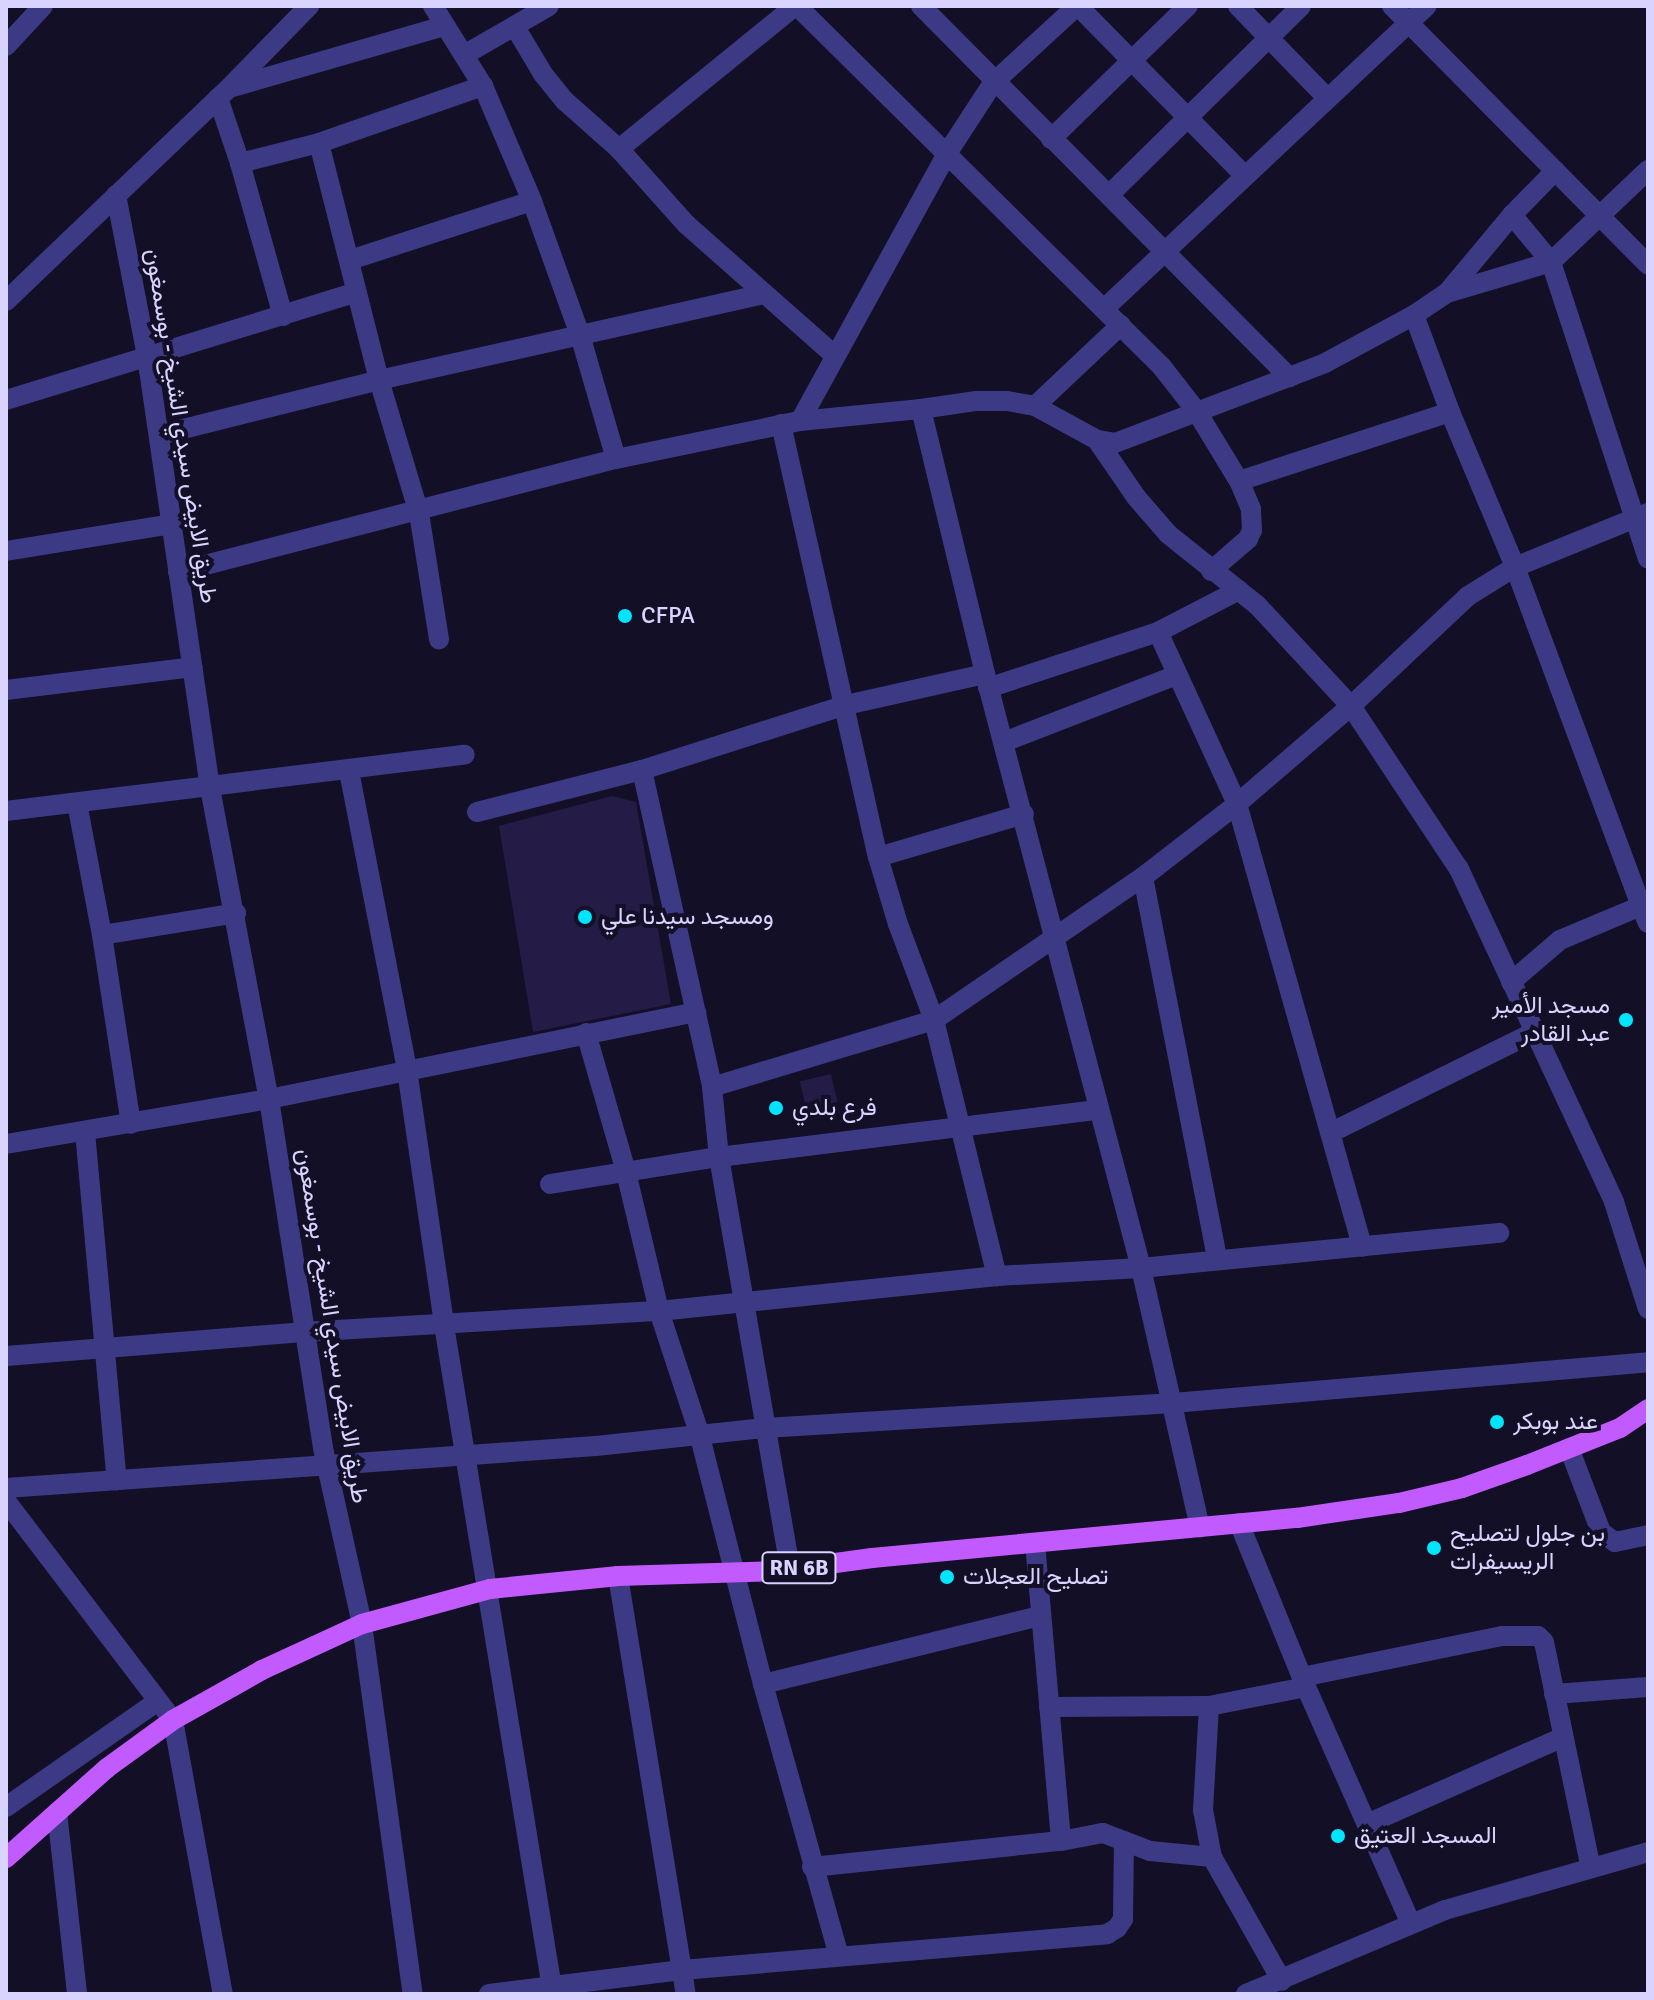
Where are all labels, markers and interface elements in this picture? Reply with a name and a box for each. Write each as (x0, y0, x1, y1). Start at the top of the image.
street label: طريق الابيض سيدي الشيخ - بوسمغون (139, 247, 223, 605)
place label: CFPA (641, 602, 695, 630)
marker: CFPA (616, 607, 634, 625)
place label: ومسجد سيدنا علي (601, 903, 774, 931)
marker: ومسجد سيدنا علي (576, 908, 594, 926)
place label: مسجد الأمير عبد القادر (1492, 992, 1610, 1048)
marker: مسجد الأمير عبد القادر (1617, 1011, 1635, 1029)
place label: فرع بلدي (792, 1094, 877, 1122)
marker: فرع بلدي (767, 1099, 785, 1117)
street label: طريق الابيض سيدي الشيخ - بوسمغون (290, 1147, 374, 1505)
place label: عند بوبكر (1513, 1408, 1598, 1436)
marker: عند بوبكر (1488, 1413, 1506, 1431)
place label: بن جلول لتصليح الريسيفرات (1450, 1520, 1605, 1576)
marker: بن جلول لتصليح الريسيفرات (1425, 1539, 1443, 1557)
road number: RN 6B (761, 1550, 837, 1586)
place label: تصليح العجلات (963, 1563, 1108, 1591)
marker: تصليح العجلات (938, 1568, 956, 1586)
place label: المسجد العتيق (1354, 1822, 1497, 1850)
marker: المسجد العتيق (1329, 1827, 1347, 1845)

